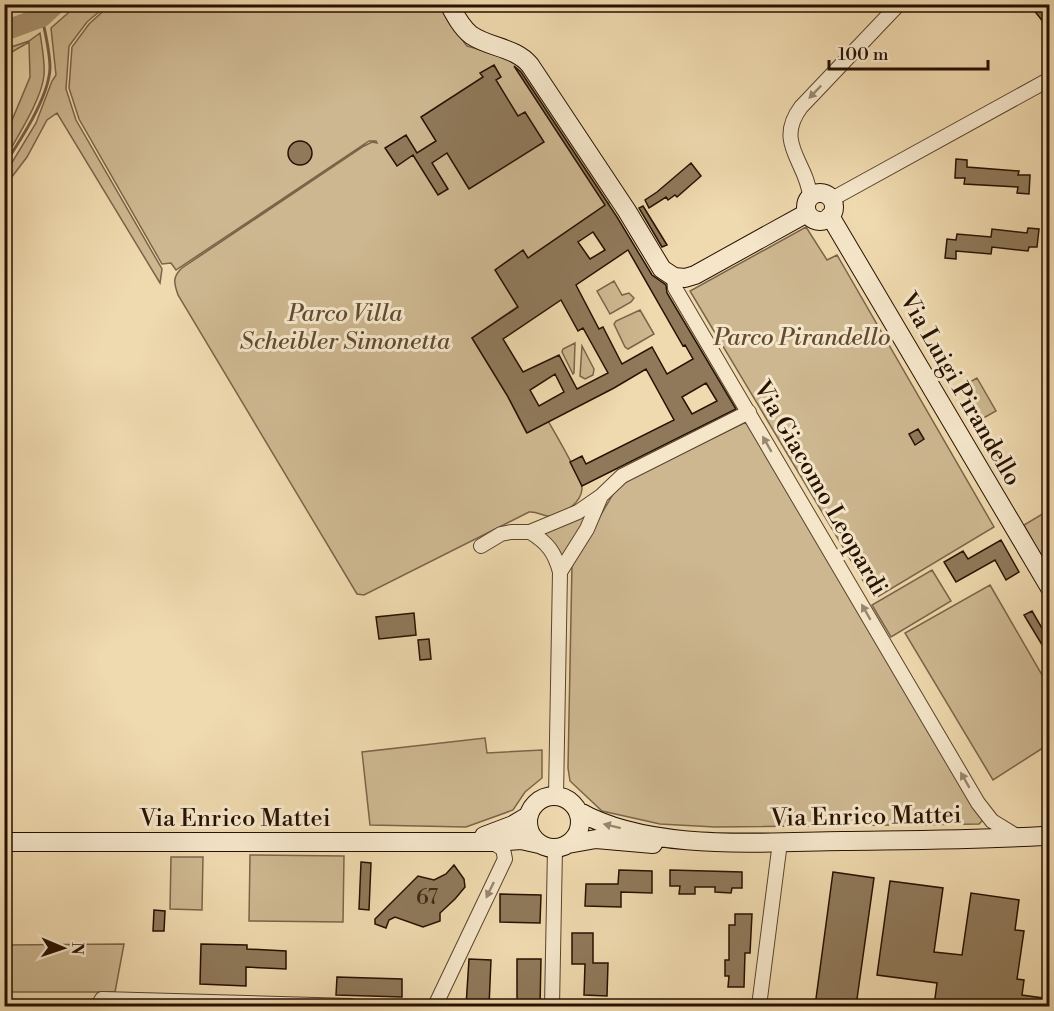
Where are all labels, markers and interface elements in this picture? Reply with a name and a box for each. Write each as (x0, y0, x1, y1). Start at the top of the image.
scale bar (829, 33, 988, 71)
text: 100 m (838, 43, 889, 66)
one-way arrow (808, 85, 822, 100)
street label: Via Luigi Pirandello (892, 287, 1028, 491)
park label: Parco Villa Scheibler Simonetta (240, 299, 451, 357)
park label: Parco Pirandello (712, 323, 891, 353)
street label: Via Giacomo Leopardi (746, 375, 894, 601)
one-way arrow (762, 436, 773, 452)
one-way arrow (861, 604, 872, 620)
one-way arrow (960, 771, 970, 788)
street label: Via Enrico Mattei (769, 800, 962, 834)
street label: Via Enrico Mattei (138, 804, 331, 834)
one-way arrow (602, 820, 621, 830)
one-way arrow (486, 882, 495, 899)
house number: 67 (416, 885, 439, 911)
north arrow (33, 918, 93, 978)
text: N (67, 942, 87, 956)

